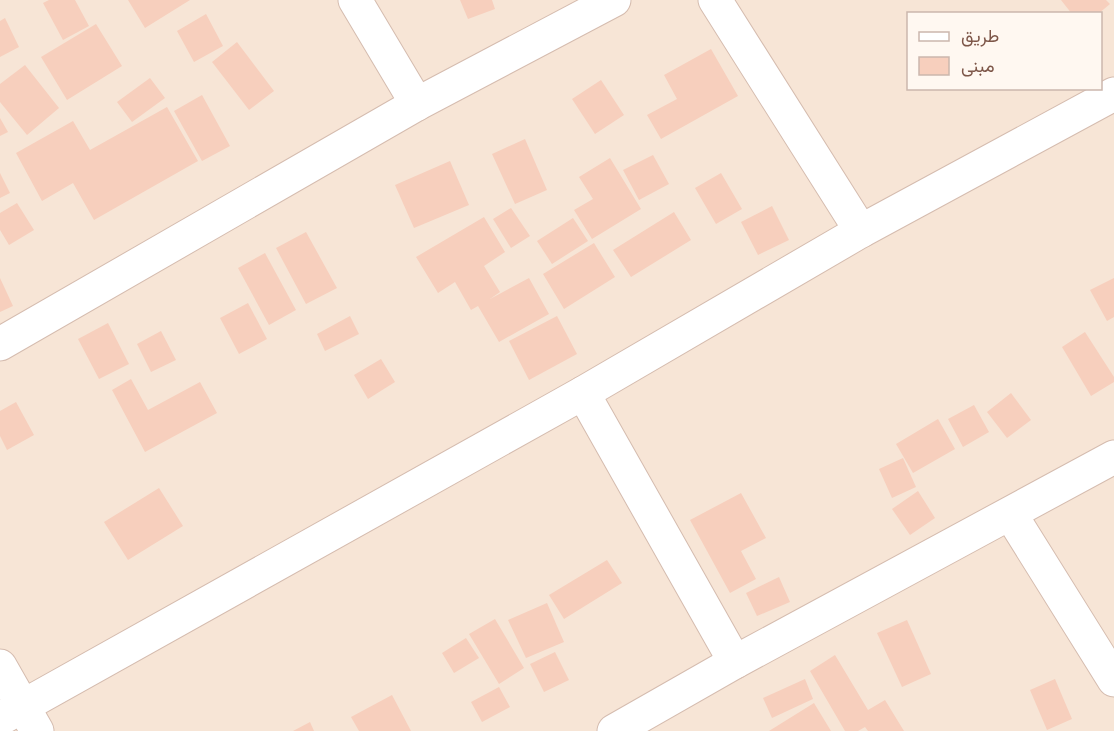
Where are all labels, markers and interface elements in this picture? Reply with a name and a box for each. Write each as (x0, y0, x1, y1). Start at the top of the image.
legend (907, 12, 1102, 90)
text: طريق (961, 24, 999, 47)
text: مبنى (961, 54, 995, 77)

